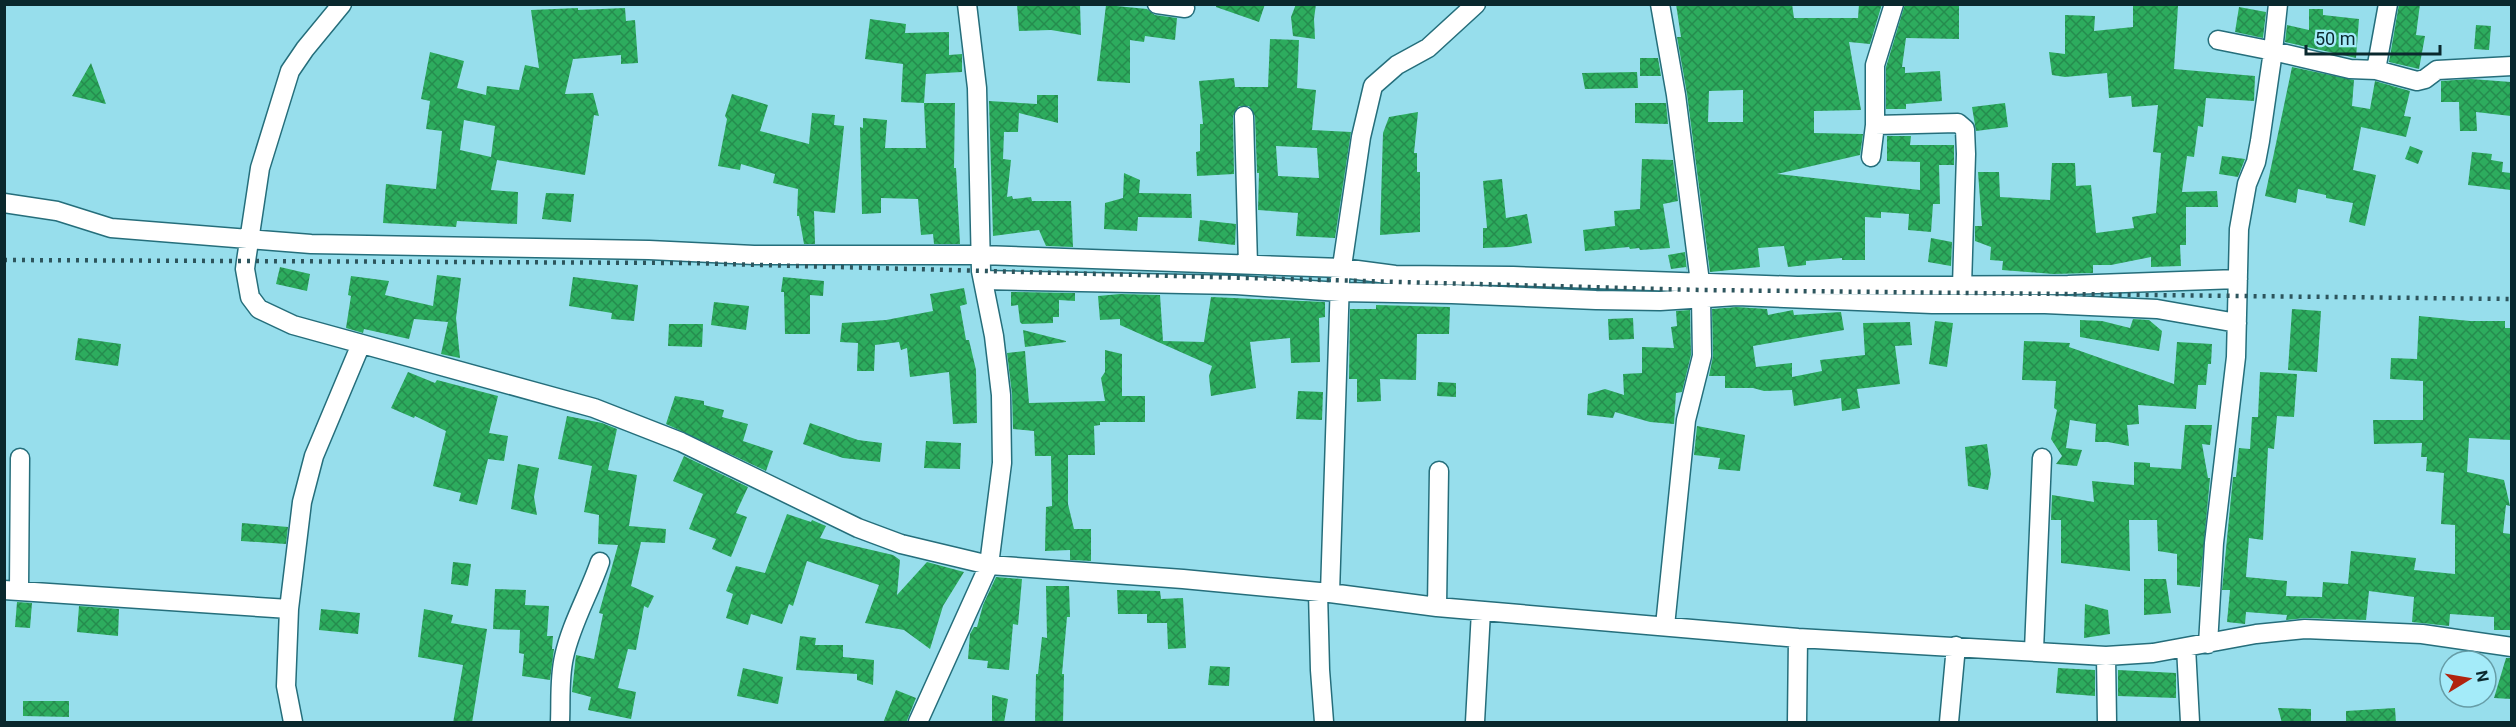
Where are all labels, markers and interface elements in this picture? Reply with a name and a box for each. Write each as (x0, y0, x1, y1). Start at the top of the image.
scale bar (2306, 18, 2440, 56)
text: 50 m (2315, 28, 2355, 49)
north arrow (2438, 649, 2498, 709)
text: N (2472, 669, 2493, 684)

